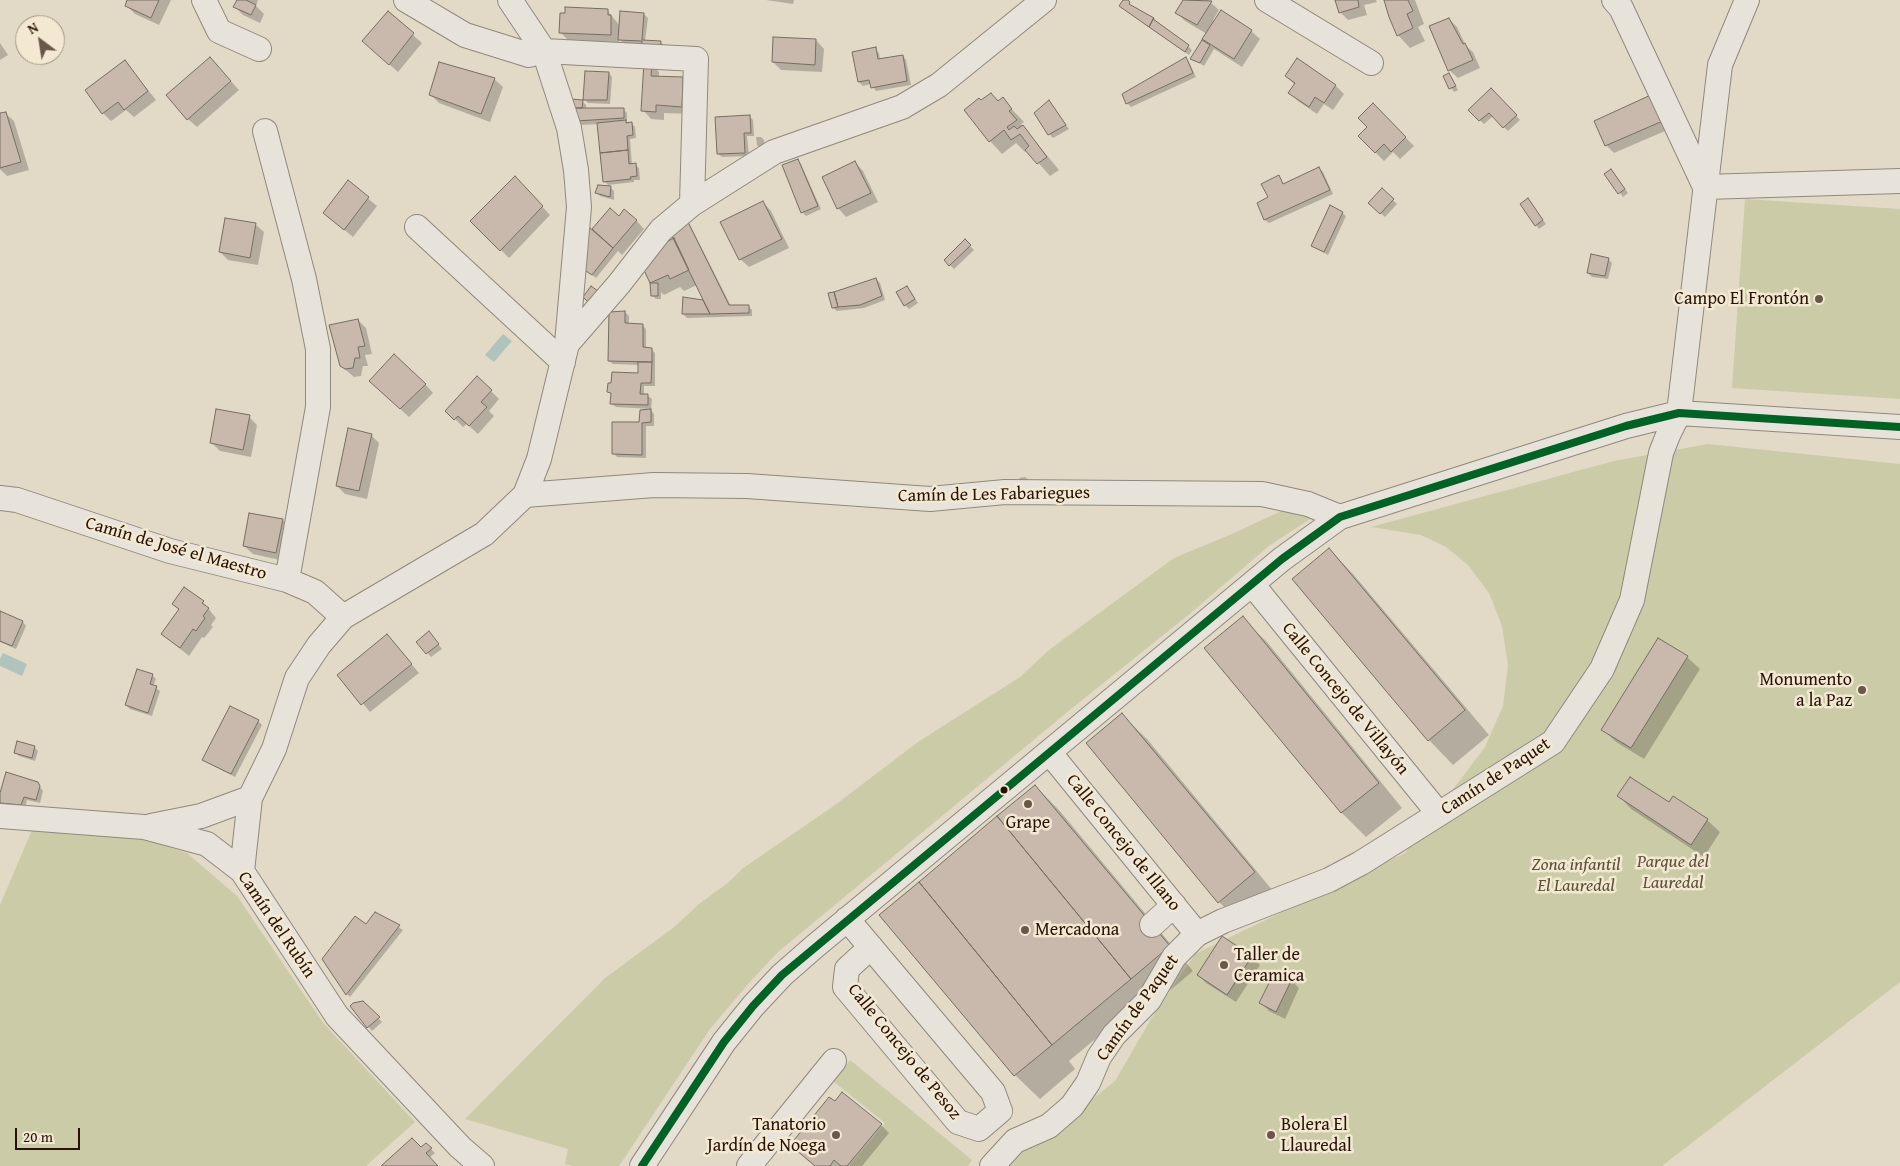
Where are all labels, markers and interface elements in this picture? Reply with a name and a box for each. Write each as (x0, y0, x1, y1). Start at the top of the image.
north arrow (15, 15, 65, 65)
text: N (24, 17, 42, 39)
place label: Campo El Frontón (1674, 288, 1809, 310)
marker: Campo El Frontón (1813, 293, 1825, 305)
street label: Camín de Les Fabariegues (898, 483, 1090, 507)
street label: Camín de José el Maestro (83, 513, 269, 585)
street label: Calle Concejo de Villayón (1277, 618, 1413, 780)
place label: Monumento a la Paz (1759, 669, 1852, 712)
marker: Monumento a la Paz (1856, 684, 1868, 696)
street label: Camín de Paquet (1437, 734, 1555, 820)
street label: Calle Concejo de Illano (1061, 770, 1185, 916)
unlabelled marker (999, 785, 1009, 795)
marker: Grape (1022, 798, 1034, 810)
place label: Grape (1006, 812, 1050, 834)
park label: Parque del Lauredal (1637, 851, 1709, 894)
park label: Zona infantil El Lauredal (1532, 854, 1620, 896)
street label: Camín del Rubín (232, 868, 320, 982)
place label: Mercadona (1035, 919, 1119, 941)
marker: Mercadona (1019, 924, 1031, 936)
place label: Taller de Ceramica (1234, 944, 1304, 986)
street label: Camín de Paquet (1092, 951, 1184, 1065)
marker: Taller de Ceramica (1218, 959, 1230, 971)
street label: Calle Concejo de Pesoz (843, 980, 965, 1124)
place label: Tanatorio Jardín de Noega (707, 1114, 826, 1156)
place label: Bolera El Llauredal (1281, 1114, 1352, 1156)
scale bar (18, 1118, 82, 1150)
text: 20 m (23, 1126, 53, 1147)
marker: Tanatorio Jardín de Noega (830, 1129, 842, 1141)
marker: Bolera El Llauredal (1265, 1129, 1277, 1141)

